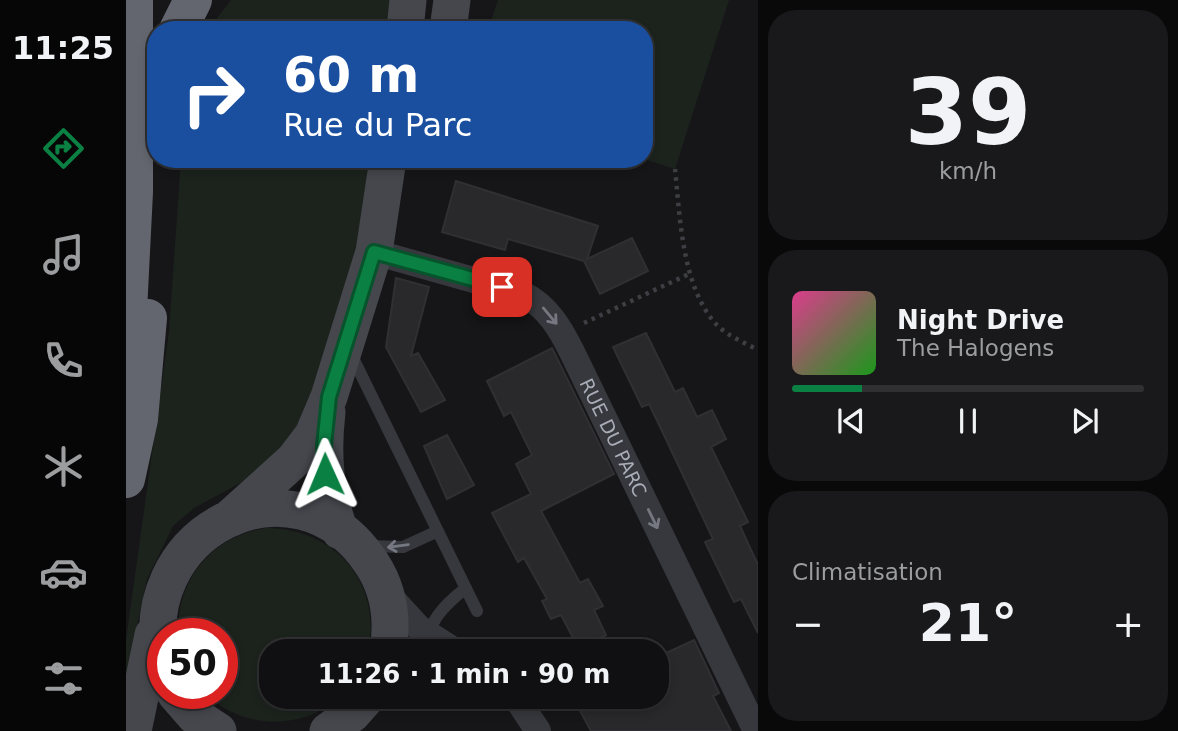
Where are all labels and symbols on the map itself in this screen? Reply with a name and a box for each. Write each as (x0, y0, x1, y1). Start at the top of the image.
pin (472, 257, 532, 317)
one-way arrow (542, 307, 558, 325)
street label: RUE DU PARC (575, 375, 651, 500)
position arrow (288, 437, 362, 511)
one-way arrow (647, 508, 661, 529)
one-way arrow (387, 540, 410, 553)
speed limit sign: 50 (147, 618, 238, 709)

